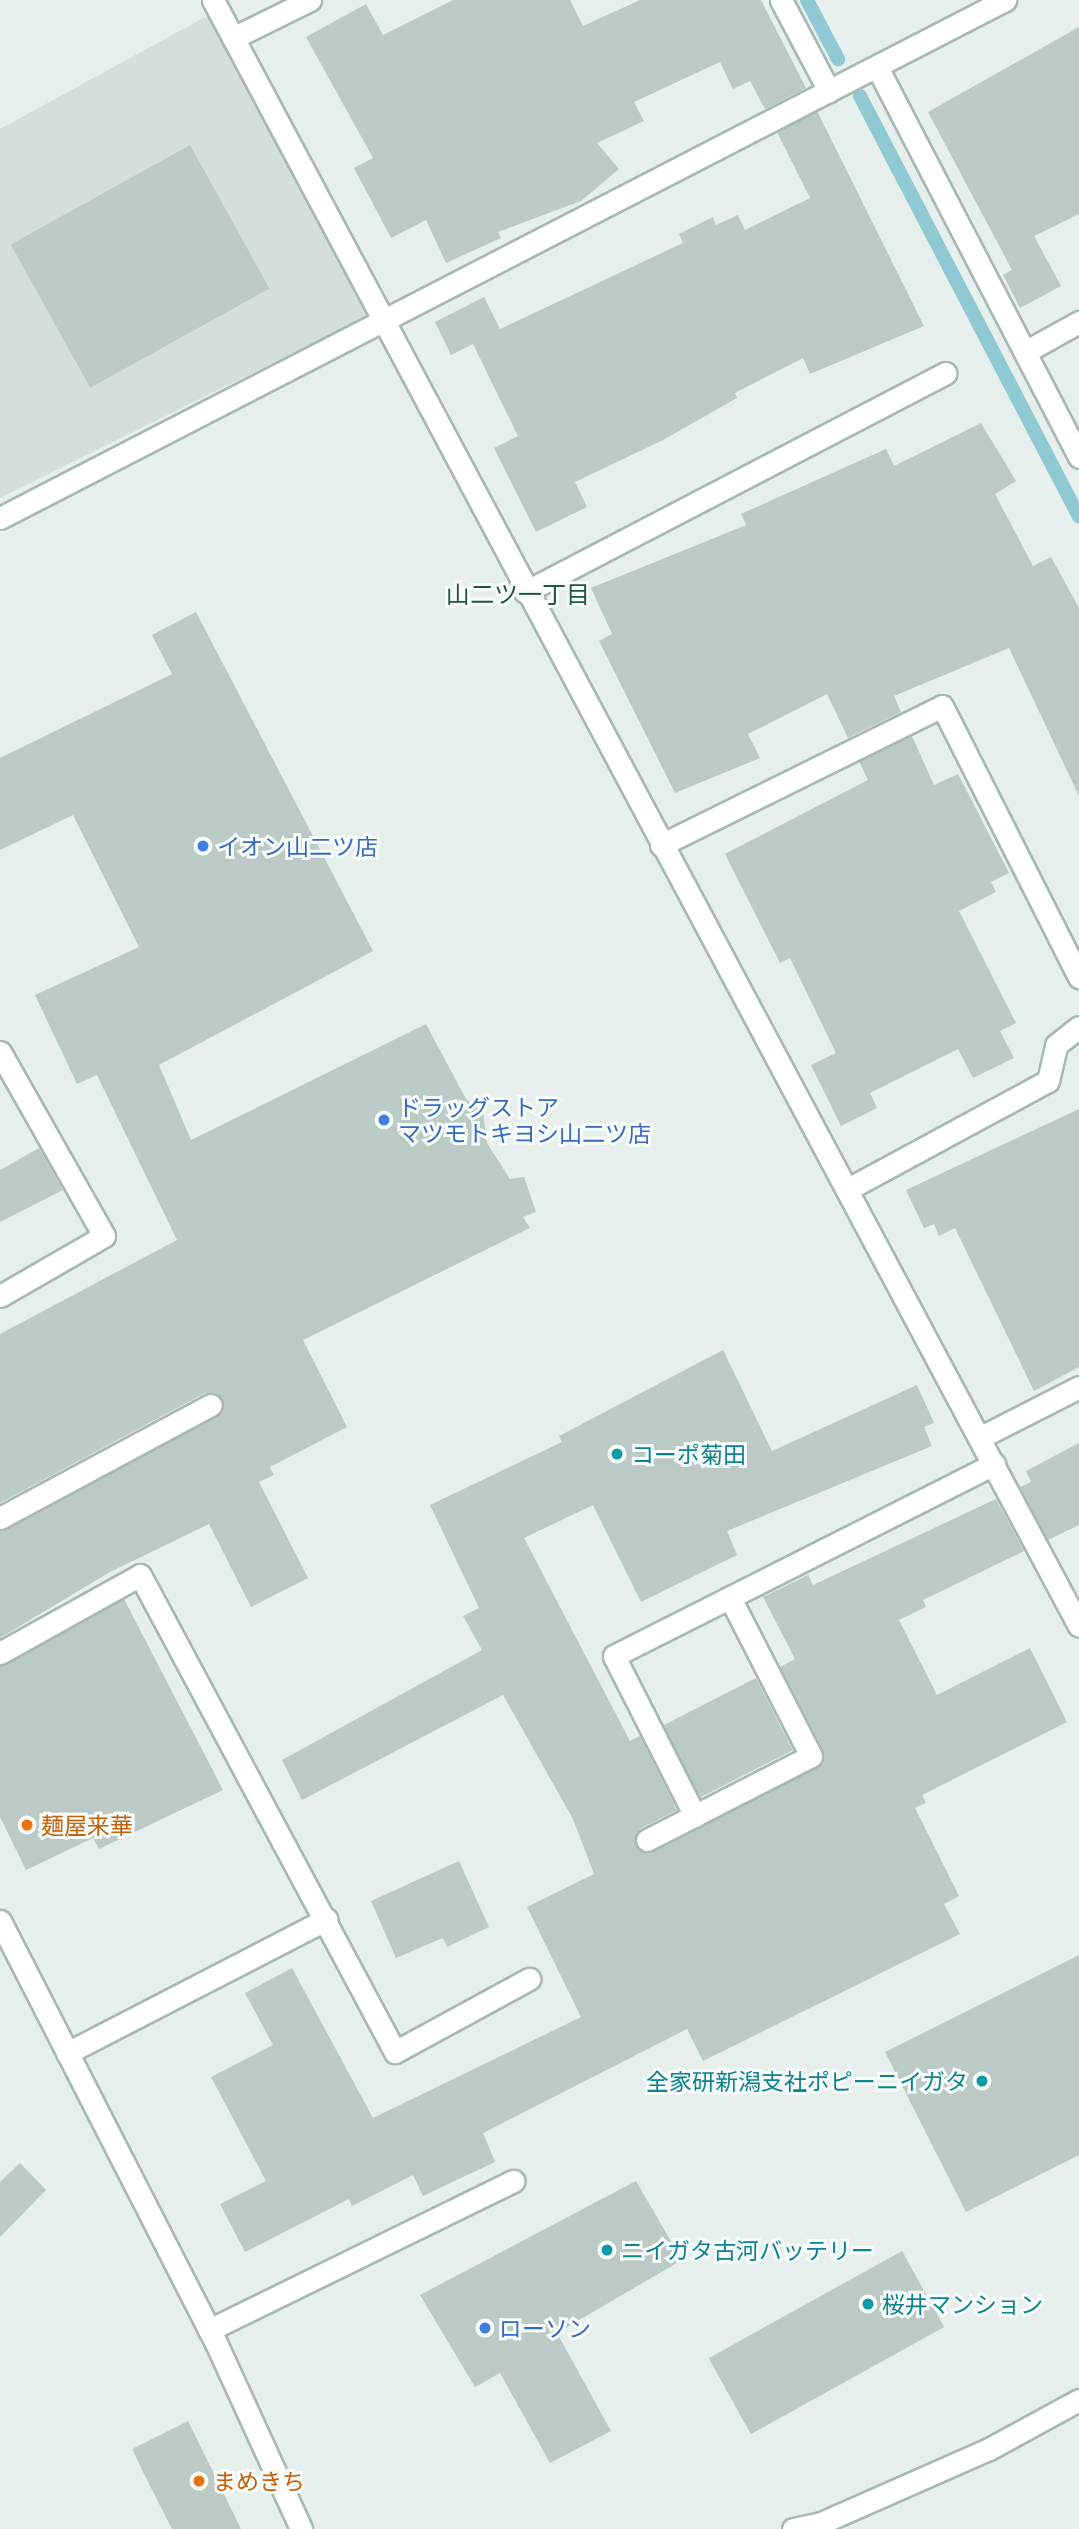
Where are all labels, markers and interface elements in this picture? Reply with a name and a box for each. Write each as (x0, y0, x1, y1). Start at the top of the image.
district label: 山二ツ一丁目 (446, 580, 590, 608)
place label: イオン山二ツ店 (217, 832, 378, 860)
marker: イオン山二ツ店 (195, 838, 211, 854)
place label: ドラッグストア マツモトキヨシ山二ツ店 (398, 1093, 651, 1147)
marker: ドラッグストア マツモトキヨシ山二ツ店 (376, 1112, 392, 1128)
place label: コーポ菊田 (631, 1440, 746, 1468)
marker: コーポ菊田 (609, 1446, 625, 1462)
place label: 麺屋来華 (41, 1811, 133, 1839)
marker: 麺屋来華 (19, 1817, 35, 1833)
place label: 全家研新潟支社ポピーニイガタ (646, 2067, 968, 2095)
marker: 全家研新潟支社ポピーニイガタ (974, 2073, 990, 2089)
place label: ニイガタ古河バッテリー (621, 2236, 874, 2264)
marker: ニイガタ古河バッテリー (599, 2242, 615, 2258)
place label: 桜井マンション (882, 2290, 1043, 2318)
marker: 桜井マンション (860, 2296, 876, 2312)
place label: ローソン (499, 2314, 591, 2342)
marker: ローソン (477, 2320, 493, 2336)
place label: まめきち (213, 2467, 305, 2495)
marker: まめきち (191, 2473, 207, 2489)

